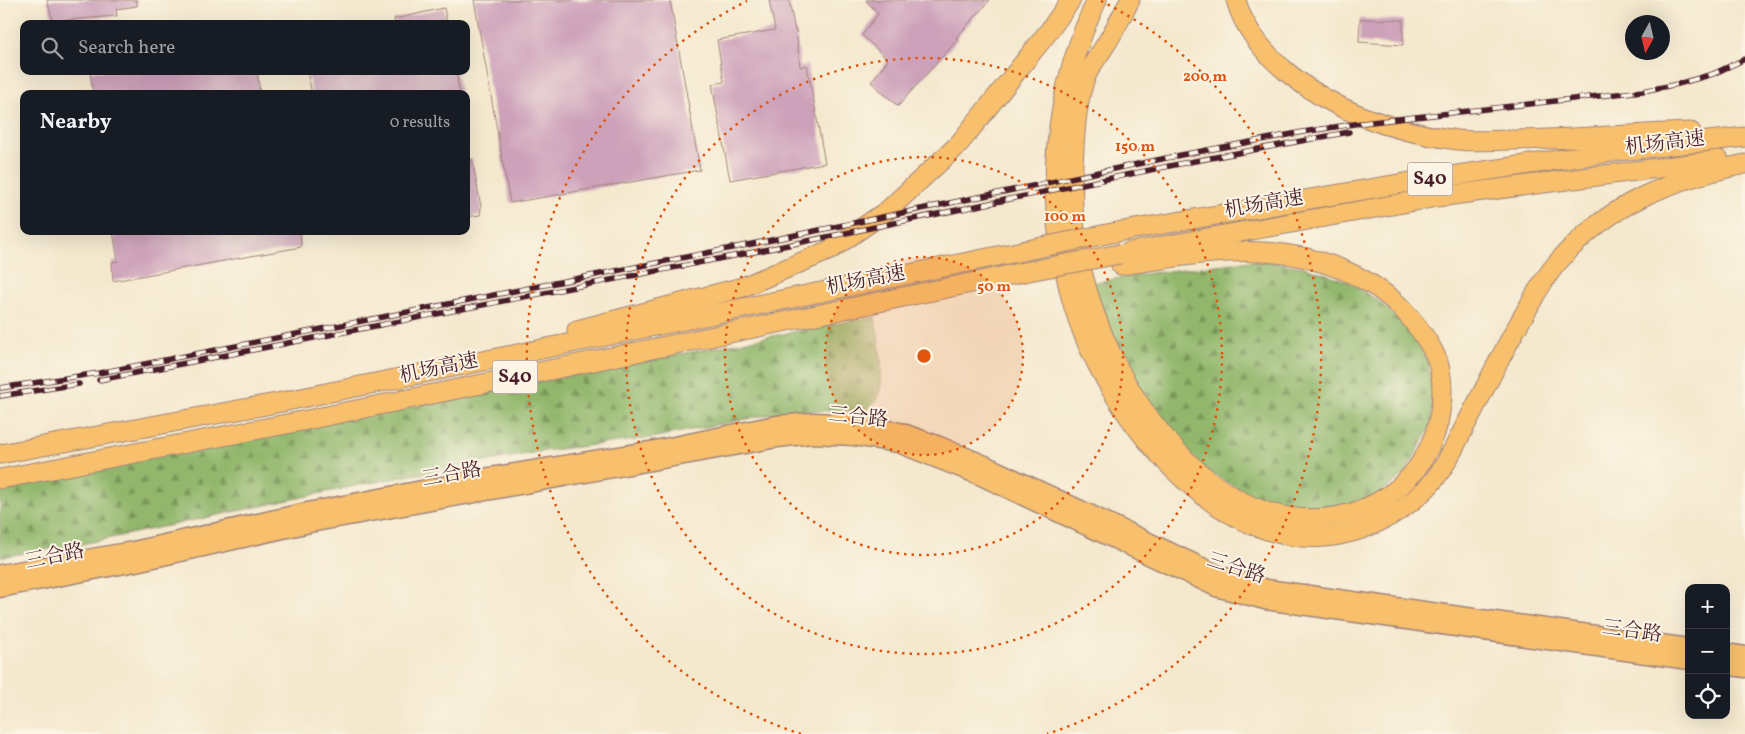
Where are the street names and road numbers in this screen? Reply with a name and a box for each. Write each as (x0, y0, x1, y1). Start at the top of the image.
street label: 机场高速 (1624, 125, 1706, 163)
road number: S40 (1408, 162, 1452, 195)
street label: 机场高速 (1222, 184, 1306, 226)
street label: 机场高速 (824, 260, 908, 302)
street label: 机场高速 (397, 347, 481, 391)
road number: S40 (492, 361, 538, 394)
street label: 三合路 (827, 401, 889, 435)
street label: 三合路 (420, 456, 484, 494)
street label: 三合路 (23, 538, 87, 576)
street label: 三合路 (1203, 546, 1269, 592)
street label: 三合路 (1600, 614, 1664, 650)

